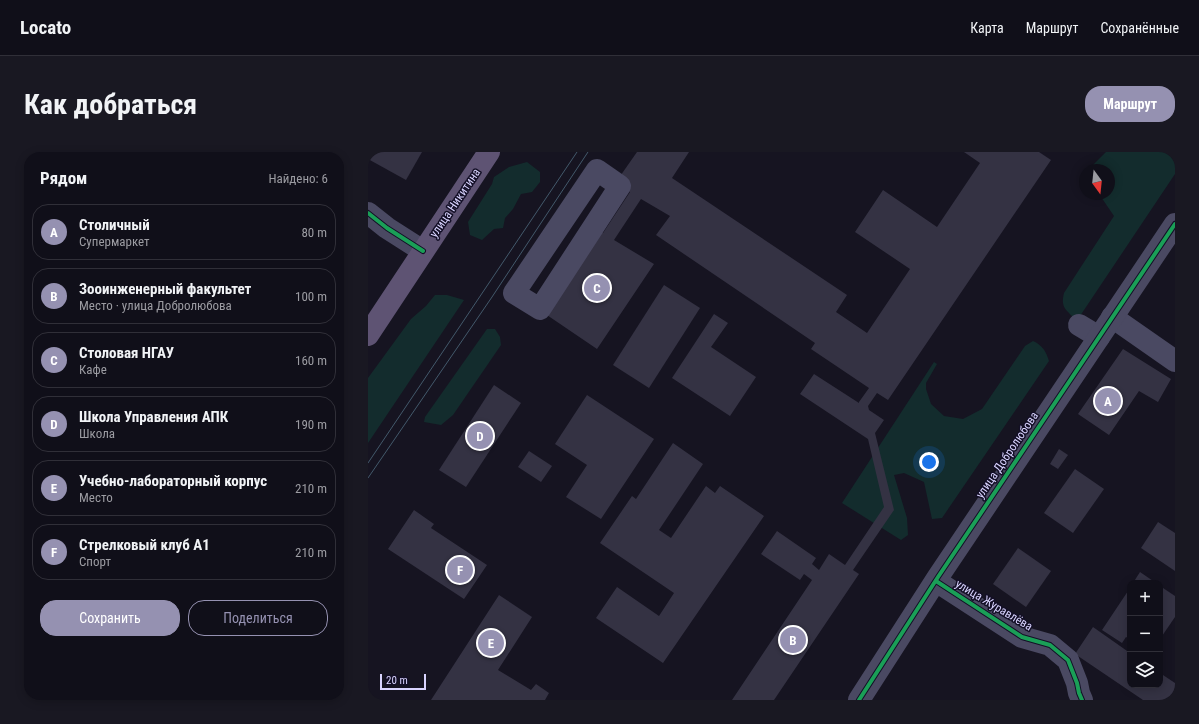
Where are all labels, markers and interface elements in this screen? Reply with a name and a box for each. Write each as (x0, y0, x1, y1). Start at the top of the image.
text: Locato (20, 16, 71, 39)
text: Карта (970, 20, 1004, 36)
text: Маршрут (1026, 20, 1078, 36)
text: Сохранённые (1100, 20, 1179, 36)
button: Маршрут (1085, 86, 1175, 122)
text: Как добраться (24, 88, 197, 121)
north arrow (1079, 164, 1115, 200)
street label: улица Никитина (427, 166, 483, 240)
text: Рядом (40, 168, 87, 188)
text: Найдено: 6 (268, 171, 328, 186)
text: Столичный (79, 216, 150, 234)
text: A (50, 225, 58, 240)
text: 80 m (301, 225, 327, 240)
text: Супермаркет (79, 234, 150, 249)
pin: C (584, 273, 610, 303)
text: Зооинженерный факультет (79, 280, 251, 298)
text: B (50, 289, 58, 304)
text: 100 m (295, 289, 327, 304)
text: Место · улица Добролюбова (79, 298, 232, 313)
text: Столовая НГАУ (79, 344, 174, 362)
text: C (50, 353, 58, 368)
text: 160 m (295, 353, 327, 368)
text: Кафе (79, 362, 107, 377)
pin: A (1095, 386, 1121, 416)
text: Школа Управления АПК (79, 408, 228, 426)
street label: улица Добролюбова (973, 409, 1041, 501)
text: D (50, 417, 58, 432)
text: 190 m (295, 417, 327, 432)
pin: D (467, 421, 493, 451)
text: Школа (79, 426, 115, 441)
your location (919, 452, 939, 472)
text: Учебно-лабораторный корпус (79, 472, 267, 490)
text: E (51, 481, 57, 496)
text: 210 m (295, 481, 327, 496)
text: Место (79, 490, 113, 505)
text: Стрелковый клуб А1 (79, 536, 210, 554)
text: F (51, 545, 57, 560)
text: 210 m (295, 545, 327, 560)
text: Спорт (79, 554, 111, 569)
pin: F (447, 555, 473, 585)
street label: улица Журавлёва (953, 577, 1035, 634)
map controls (1127, 580, 1163, 688)
button: + (1127, 580, 1163, 616)
button: Сохранить (40, 600, 180, 636)
button: Поделиться (188, 600, 328, 636)
button: − (1127, 616, 1163, 652)
pin: B (780, 625, 806, 655)
pin: E (478, 628, 504, 658)
button: layers (1127, 652, 1163, 688)
scale bar (380, 672, 426, 691)
text: 20 m (386, 674, 408, 687)

